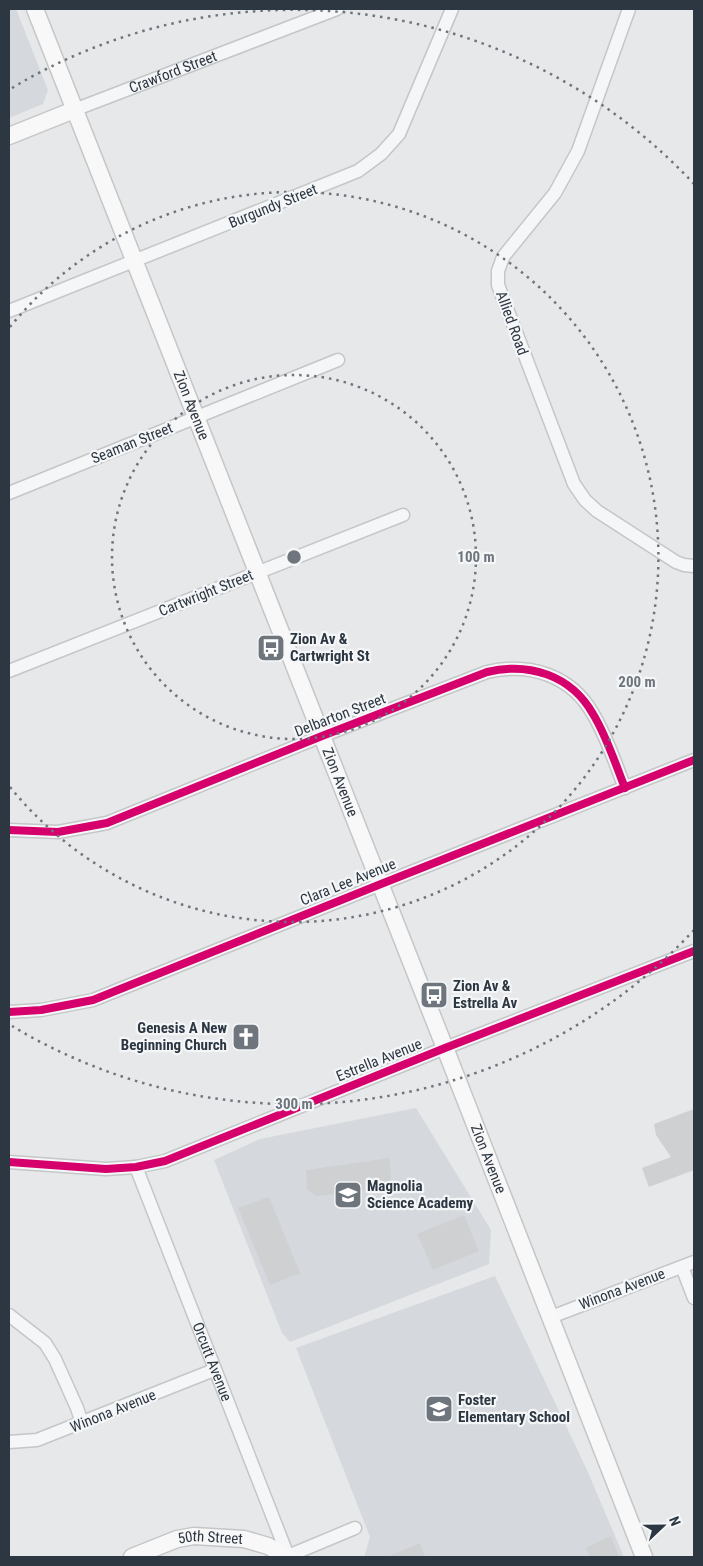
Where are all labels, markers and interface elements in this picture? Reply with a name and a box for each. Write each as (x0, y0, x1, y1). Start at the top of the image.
street label: Crawford Street (127, 47, 219, 97)
street label: Burgundy Street (226, 180, 320, 232)
street label: Allied Road (492, 288, 532, 358)
street label: Zion Avenue (170, 368, 213, 442)
street label: Seaman Street (89, 418, 175, 468)
centre of rings (285, 548, 303, 566)
text: 100 m (457, 548, 495, 566)
street label: Cartwright Street (156, 566, 256, 620)
place label: Zion Av & Cartwright St (290, 630, 370, 665)
bus stop icon: Zion Av & Cartwright St (256, 633, 286, 663)
text: 200 m (618, 673, 656, 691)
street label: Delbarton Street (292, 689, 388, 741)
street label: Zion Avenue (318, 745, 362, 819)
street label: Clara Lee Avenue (297, 855, 399, 909)
place label: Zion Av & Estrella Av (453, 977, 517, 1012)
bus stop icon: Zion Av & Estrella Av (419, 980, 449, 1010)
place label: Genesis A New Beginning Church (121, 1019, 228, 1054)
church icon: Genesis A New Beginning Church (231, 1022, 261, 1052)
street label: Estrella Avenue (333, 1035, 425, 1085)
text: 300 m (275, 1095, 313, 1113)
street label: Zion Avenue (467, 1122, 510, 1196)
place label: Magnolia Science Academy (367, 1177, 474, 1212)
school or university icon: Magnolia Science Academy (333, 1180, 363, 1210)
street label: Winona Avenue (576, 1264, 668, 1314)
street label: Orcutt Avenue (189, 1320, 236, 1404)
street label: Winona Avenue (68, 1386, 158, 1436)
place label: Foster Elementary School (458, 1391, 570, 1426)
school or university icon: Foster Elementary School (424, 1394, 454, 1424)
north arrow (638, 1501, 688, 1551)
text: N (666, 1514, 684, 1528)
street label: 50th Street (176, 1527, 243, 1548)

